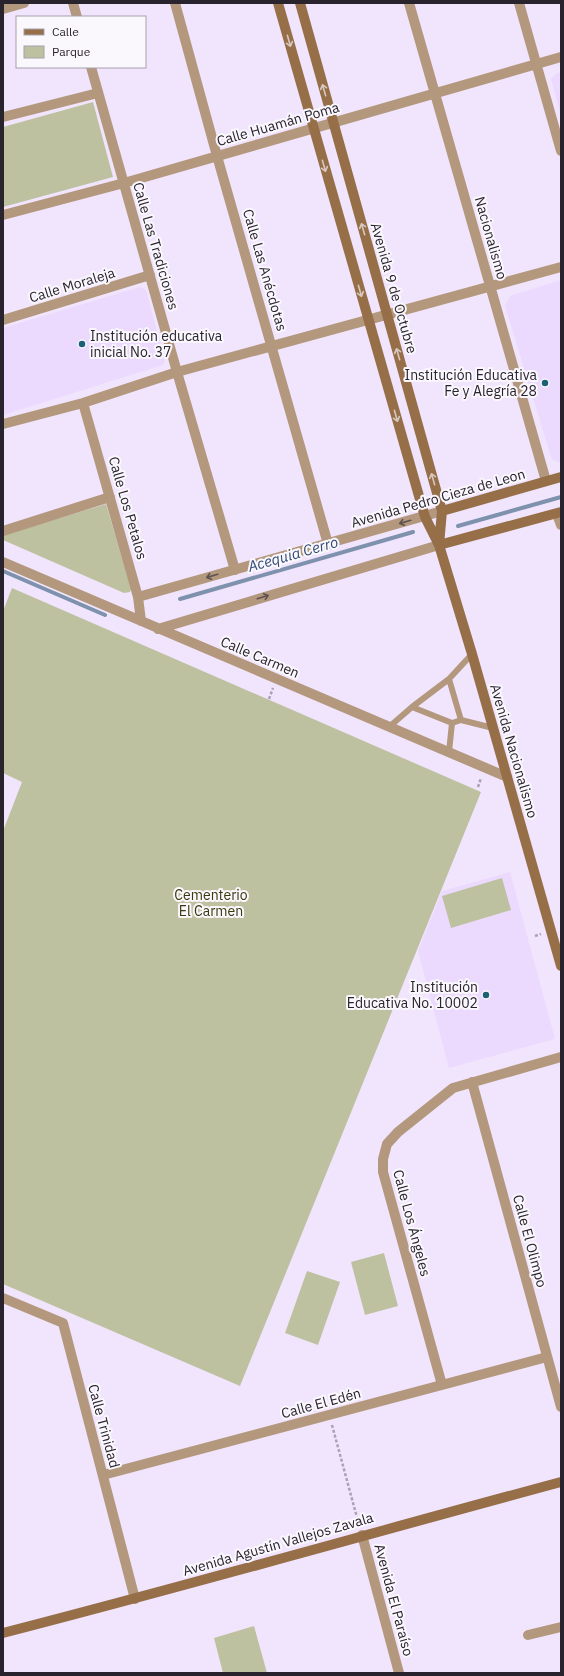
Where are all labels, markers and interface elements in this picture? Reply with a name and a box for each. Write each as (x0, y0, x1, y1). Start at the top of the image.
legend (16, 16, 146, 68)
text: Calle (52, 24, 79, 39)
one-way arrow (286, 34, 293, 47)
text: Parque (52, 44, 91, 59)
one-way arrow (320, 84, 328, 97)
street label: Calle Huamán Poma (215, 98, 342, 150)
one-way arrow (321, 159, 328, 172)
street label: Calle Las Tradiciones (129, 180, 183, 312)
street label: Nacionalismo (471, 194, 511, 282)
street label: Calle Las Anécdotas (239, 207, 291, 333)
street label: Avenida 9 de Octubre (367, 221, 421, 356)
one-way arrow (359, 223, 366, 236)
street label: Calle Moraleja (27, 263, 118, 307)
one-way arrow (356, 284, 364, 297)
place label: Institución educativa inicial No. 37 (90, 327, 223, 361)
marker: Institución educativa inicial No. 37 (77, 339, 87, 349)
one-way arrow (394, 348, 401, 361)
place label: Institución Educativa Fe y Alegría 28 (405, 366, 538, 400)
marker: Institución Educativa Fe y Alegría 28 (540, 378, 550, 388)
one-way arrow (392, 409, 400, 422)
street label: Calle Los Petalos (105, 454, 151, 562)
street label: Avenida Pedro Cieza de Leon (349, 465, 527, 531)
one-way arrow (429, 473, 436, 486)
one-way arrow (398, 519, 411, 526)
water label: Acequia Cerro (245, 532, 340, 576)
one-way arrow (206, 573, 219, 581)
one-way arrow (256, 593, 269, 600)
street label: Calle Carmen (218, 632, 302, 682)
street label: Avenida Nacionalismo (486, 682, 542, 820)
park label: Cementerio El Carmen (174, 886, 248, 920)
place label: Institución Educativa No. 10002 (347, 978, 478, 1012)
marker: Institución Educativa No. 10002 (481, 990, 491, 1000)
street label: Calle Los Ángeles (389, 1167, 436, 1279)
street label: Calle El Olimpo (509, 1193, 551, 1290)
street label: Calle Trinidad (84, 1382, 124, 1470)
street label: Calle El Edén (279, 1384, 363, 1422)
street label: Avenida Agustín Vallejos Zavala (181, 1508, 376, 1580)
street label: Avenida El Paraíso (370, 1542, 418, 1658)

